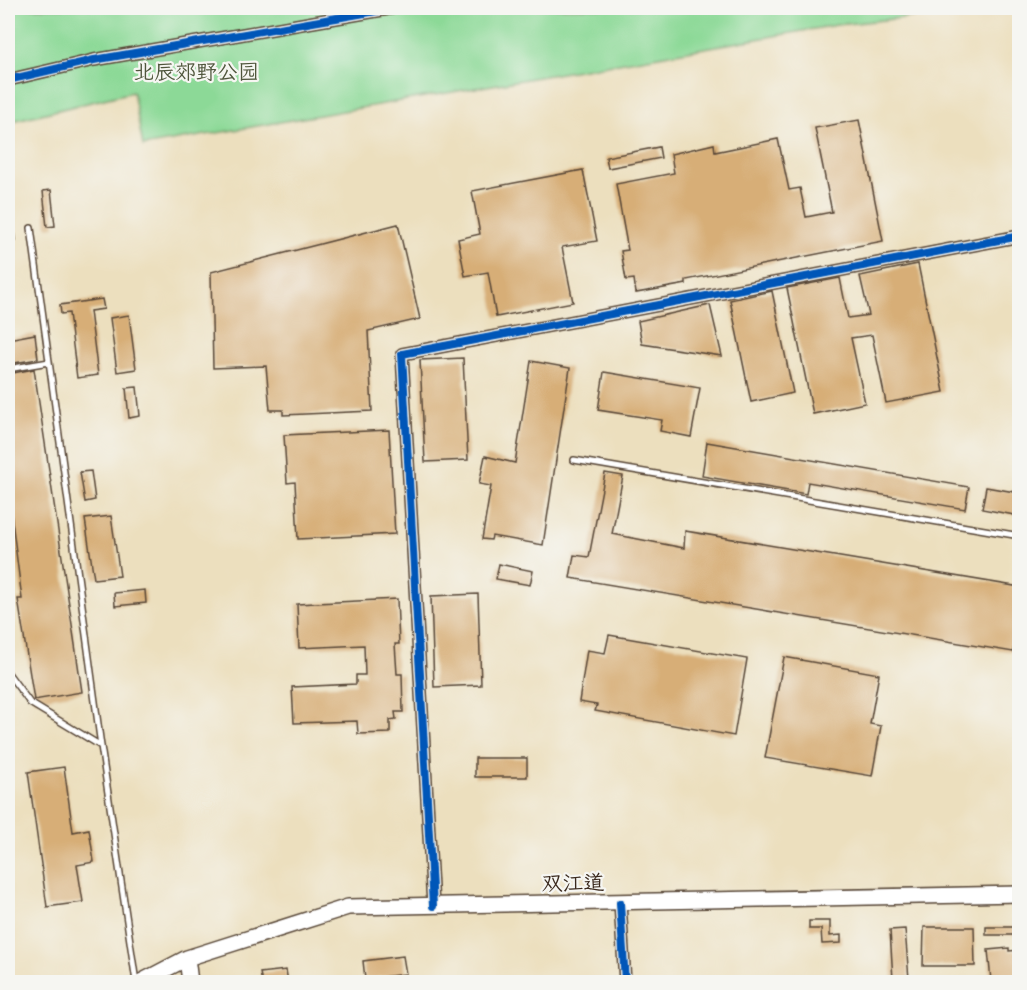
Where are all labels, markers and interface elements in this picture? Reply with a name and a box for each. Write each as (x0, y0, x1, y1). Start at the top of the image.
park label: 北辰郊野公园 (133, 62, 259, 88)
street label: 双江道 (541, 872, 605, 900)

